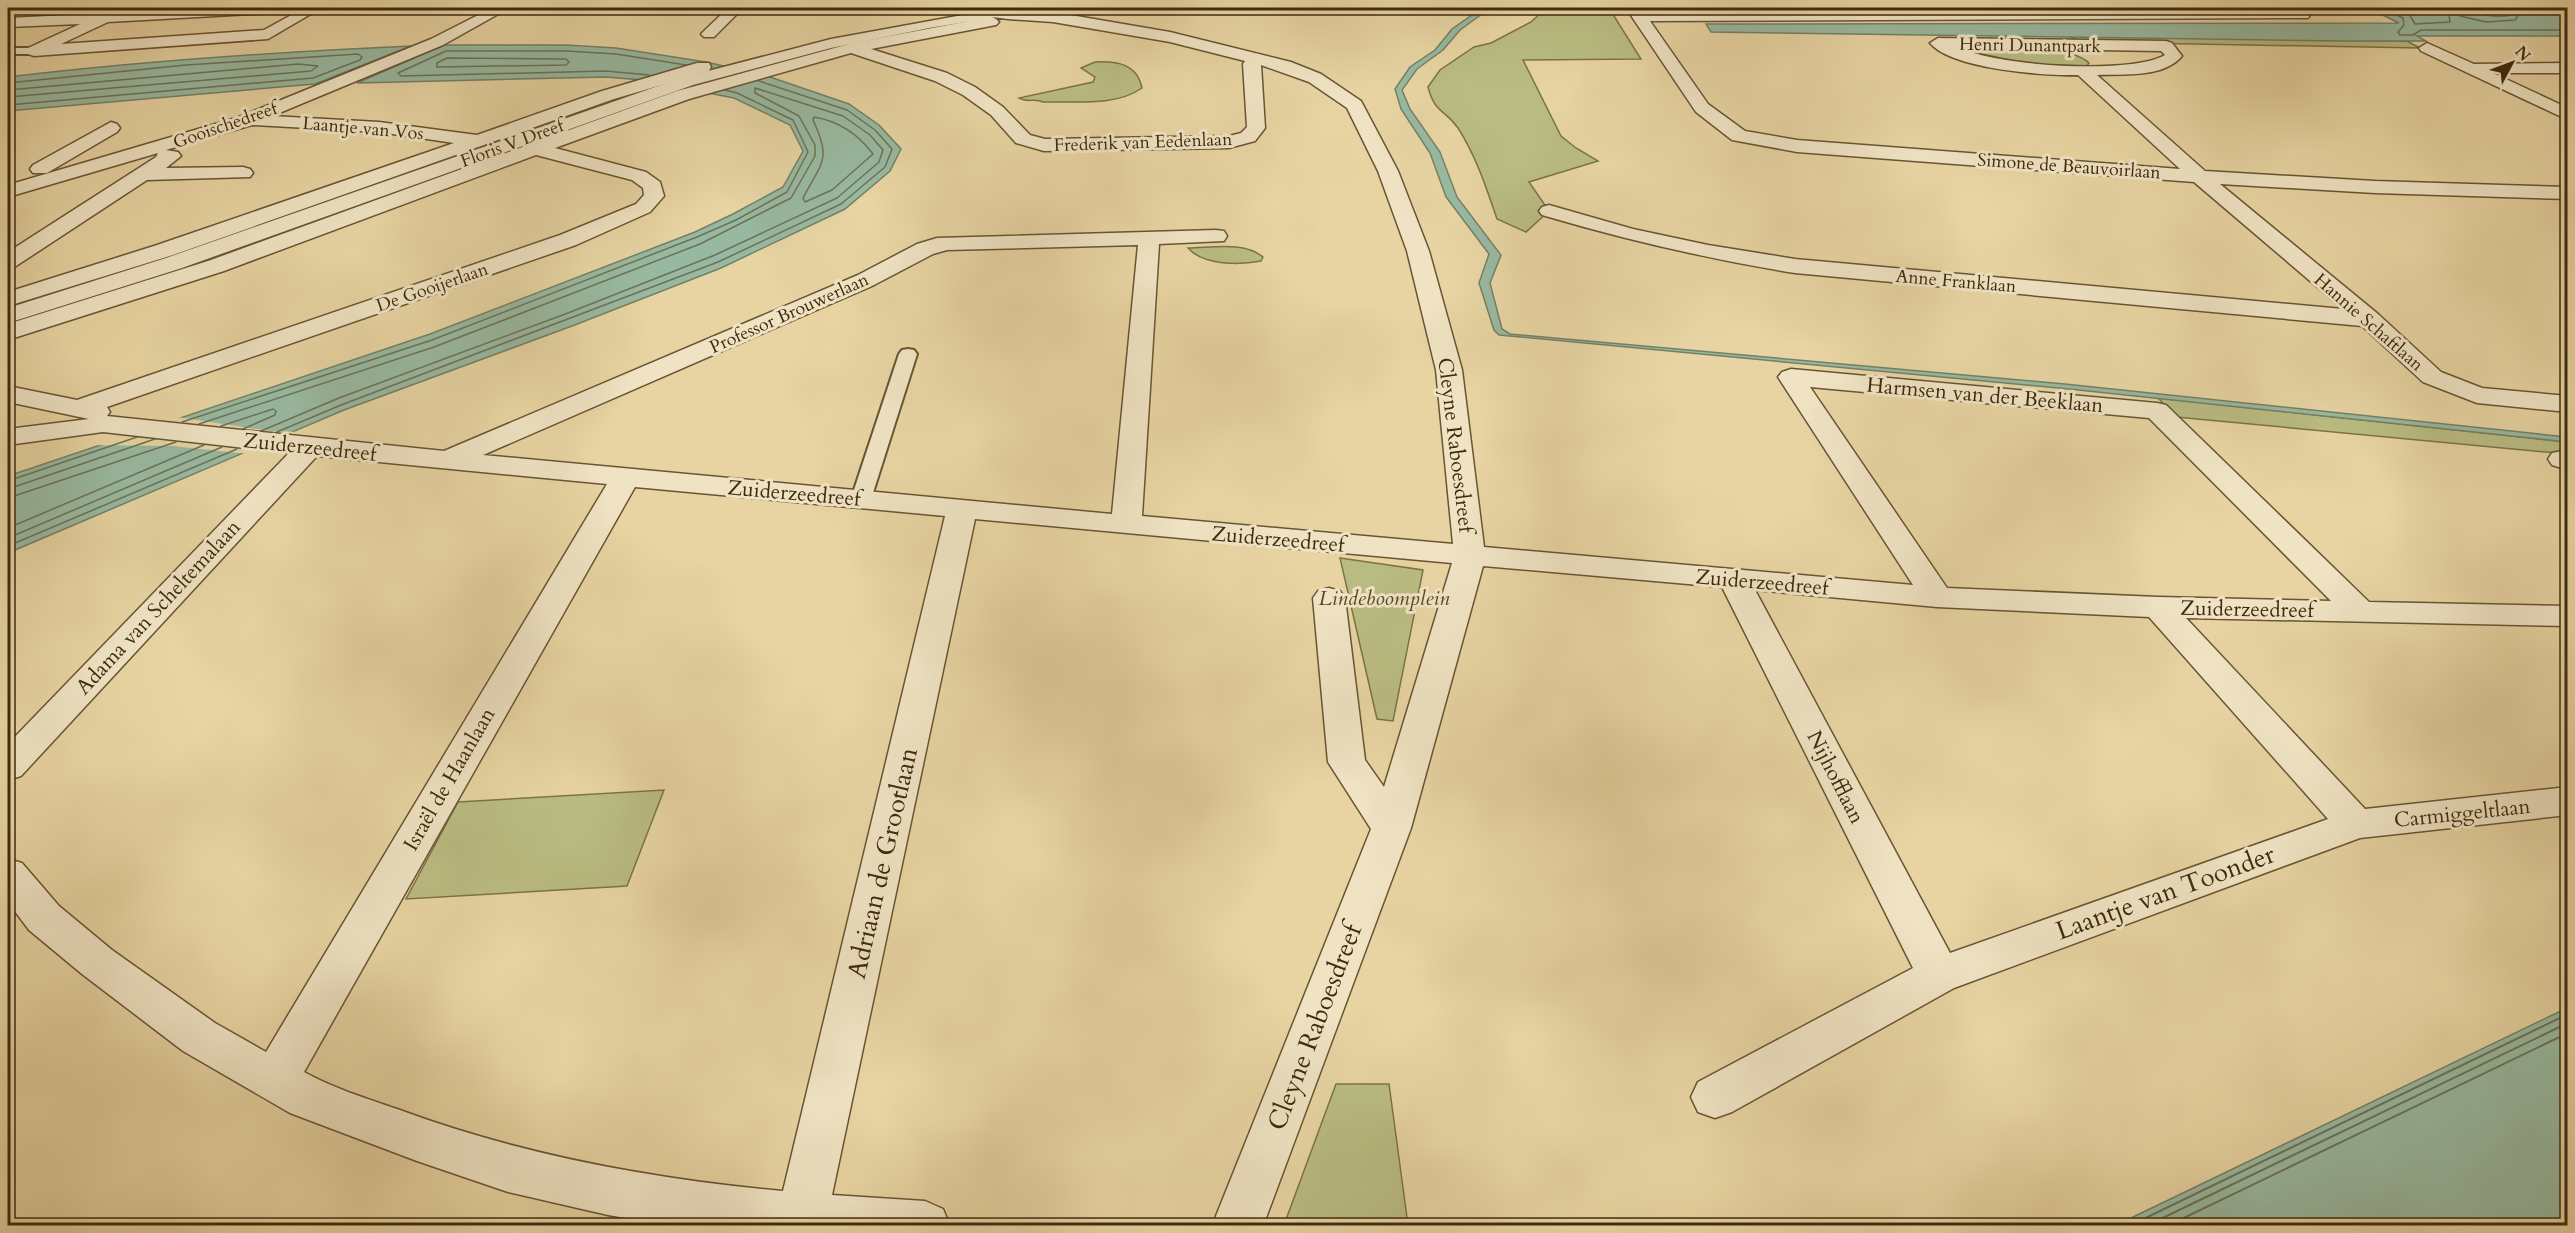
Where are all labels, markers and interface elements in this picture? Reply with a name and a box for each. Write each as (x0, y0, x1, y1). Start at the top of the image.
street label: Henri Dunantpark (1959, 32, 2102, 59)
north arrow (2482, 33, 2542, 93)
text: N (2510, 41, 2535, 66)
street label: Gooischedreef (170, 95, 284, 155)
street label: Laantje van Vos (301, 111, 425, 146)
street label: Floris V Dreef (457, 112, 571, 174)
street label: Frederik van Eedenlaan (1053, 127, 1233, 158)
street label: Simone de Beauvoirlaan (1976, 148, 2162, 185)
street label: De Gooijerlaan (373, 256, 492, 318)
street label: Anne Franklaan (1895, 264, 2018, 299)
street label: Professor Brouwerlaan (706, 267, 873, 360)
street label: Hannie Schaftlaan (2308, 268, 2429, 378)
street label: Cleyne Raboesdreef (1430, 356, 1481, 538)
street label: Harmsen van der Beeklaan (1865, 371, 2105, 420)
street label: Zuiderzeedreef (242, 426, 381, 469)
street label: Zuiderzeedreef (726, 473, 865, 514)
street label: Adama van Scheltemalaan (69, 513, 247, 701)
street label: Zuiderzeedreef (1210, 519, 1349, 560)
street label: Zuiderzeedreef (1694, 562, 1833, 603)
park label: Lindeboomplein (1319, 584, 1450, 613)
street label: Zuiderzeedreef (2180, 594, 2318, 625)
street label: Israël de Haanlaan (397, 702, 502, 856)
street label: Nijhofflaan (1800, 726, 1871, 829)
street label: Adriaan de Grootlaan (839, 744, 926, 982)
street label: Carmiggeltlaan (2392, 792, 2532, 835)
street label: Laantje van Toonder (2051, 836, 2280, 948)
street label: Cleyne Raboesdreef (1259, 915, 1371, 1135)

